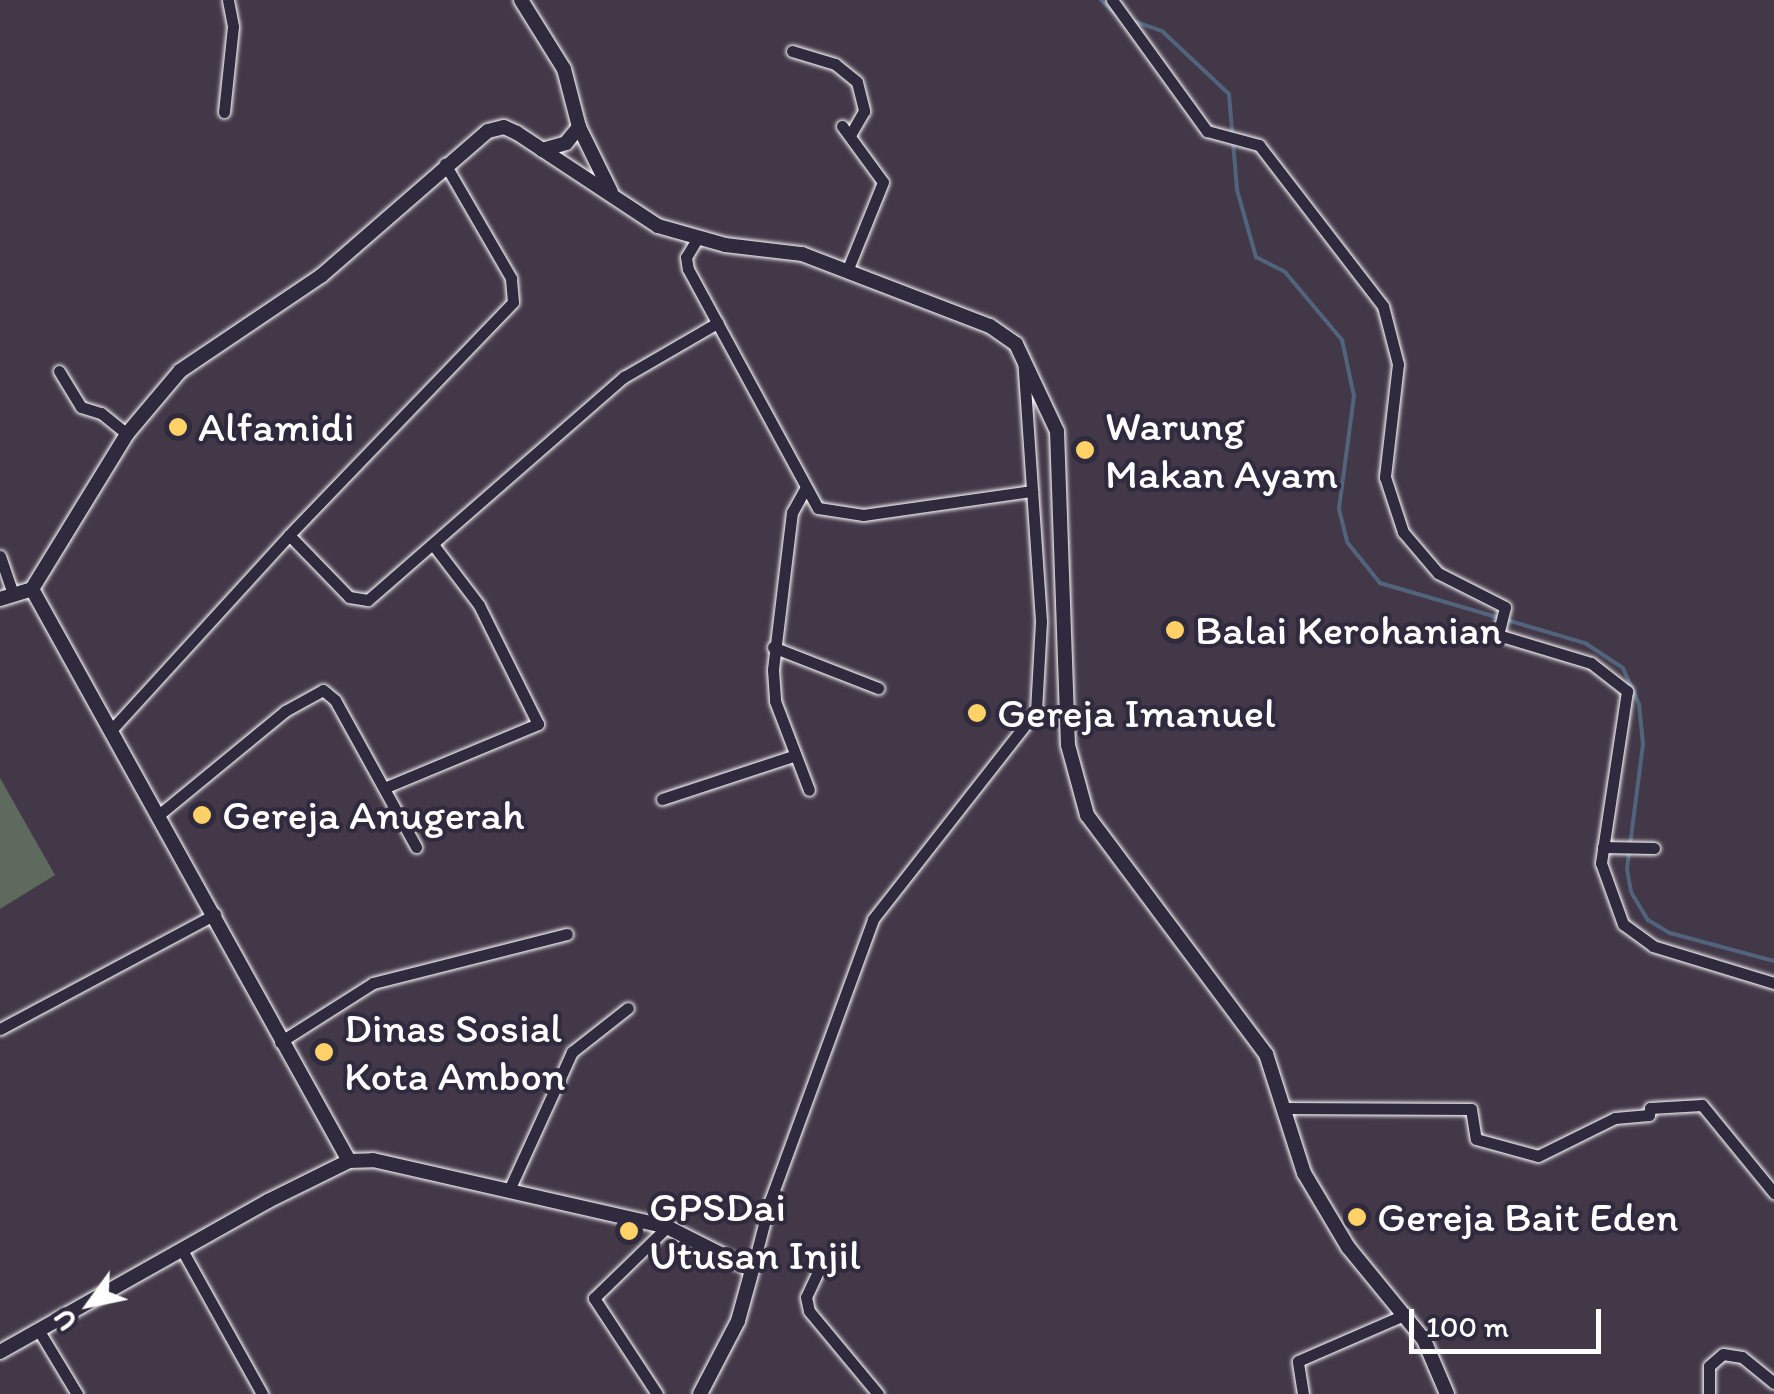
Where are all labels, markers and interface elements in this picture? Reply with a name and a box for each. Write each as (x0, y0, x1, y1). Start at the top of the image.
place label: Warung Makan Ayam (1105, 401, 1336, 500)
place label: Alfamidi (198, 402, 354, 452)
marker: Alfamidi (167, 416, 189, 438)
marker: Warung Makan Ayam (1074, 439, 1096, 461)
place label: Balai Kerohanian (1195, 605, 1504, 655)
marker: Balai Kerohanian (1164, 619, 1186, 641)
place label: Gereja Imanuel (997, 688, 1275, 738)
marker: Gereja Imanuel (966, 702, 988, 724)
place label: Gereja Anugerah (222, 790, 525, 840)
marker: Gereja Anugerah (191, 804, 213, 826)
place label: Dinas Sosial Kota Ambon (344, 1003, 567, 1102)
marker: Dinas Sosial Kota Ambon (313, 1041, 335, 1063)
place label: GPSDai Utusan Injil (649, 1182, 861, 1280)
place label: Gereja Bait Eden (1377, 1192, 1678, 1242)
marker: Gereja Bait Eden (1346, 1206, 1368, 1228)
marker: GPSDai Utusan Injil (618, 1220, 640, 1242)
north arrow (40, 1254, 140, 1354)
scale bar (1414, 1289, 1606, 1351)
text: U (46, 1303, 84, 1337)
text: 100 m (1426, 1308, 1509, 1345)

